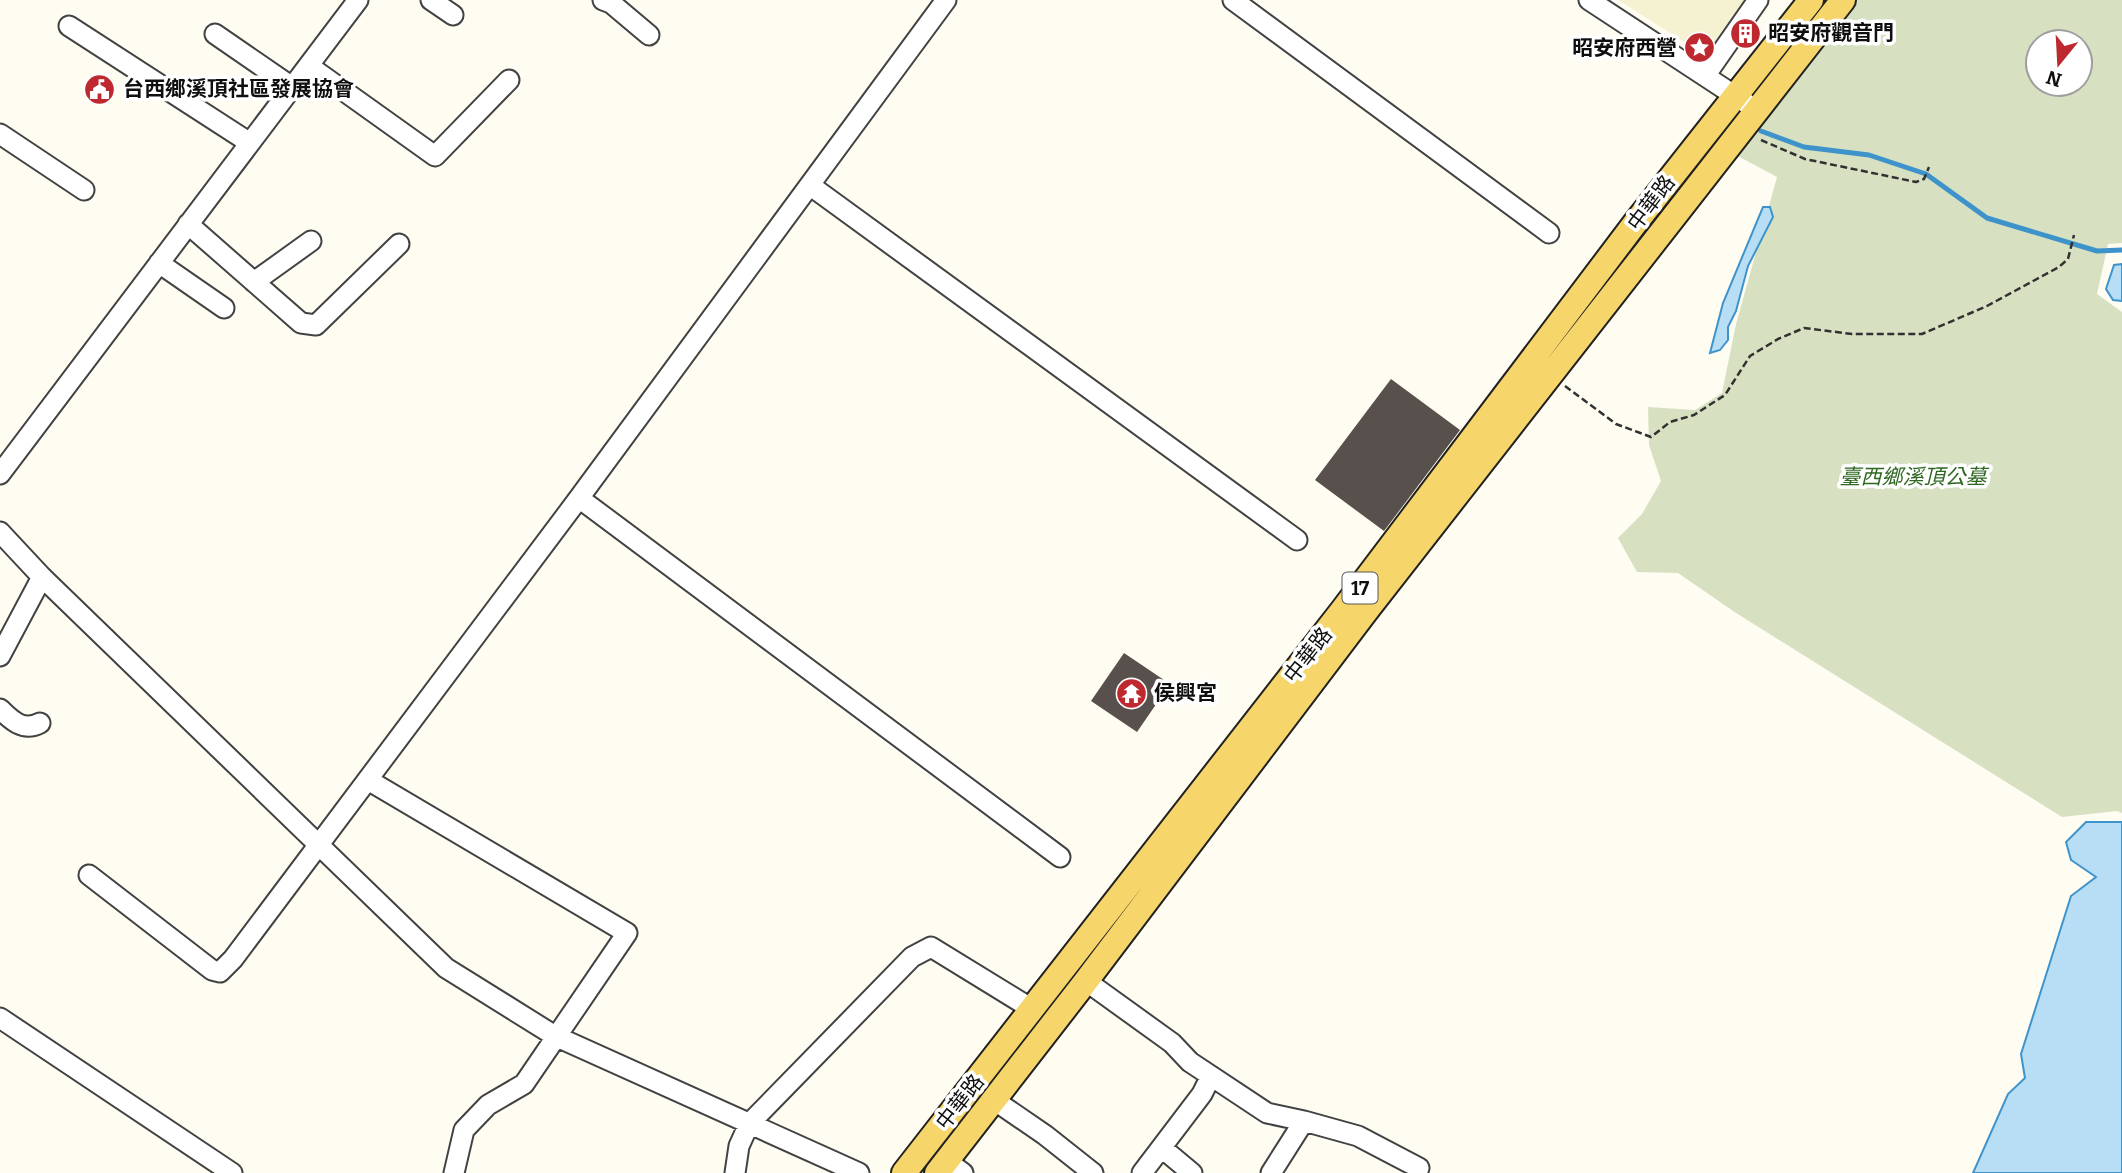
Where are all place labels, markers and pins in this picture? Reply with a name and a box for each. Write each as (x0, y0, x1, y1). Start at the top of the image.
building icon: 昭安府觀音門 (1728, 16, 1762, 50)
place label: 昭安府觀音門 (1768, 20, 1894, 46)
place icon: 昭安府西營 (1683, 31, 1717, 65)
place label: 昭安府西營 (1572, 35, 1677, 61)
public building icon: 台西鄉溪頂社區發展協會 (83, 72, 117, 106)
place label: 台西鄉溪頂社區發展協會 (123, 76, 354, 102)
temple icon: 侯興宮 (1114, 676, 1148, 710)
place label: 侯興宮 (1154, 680, 1217, 706)

